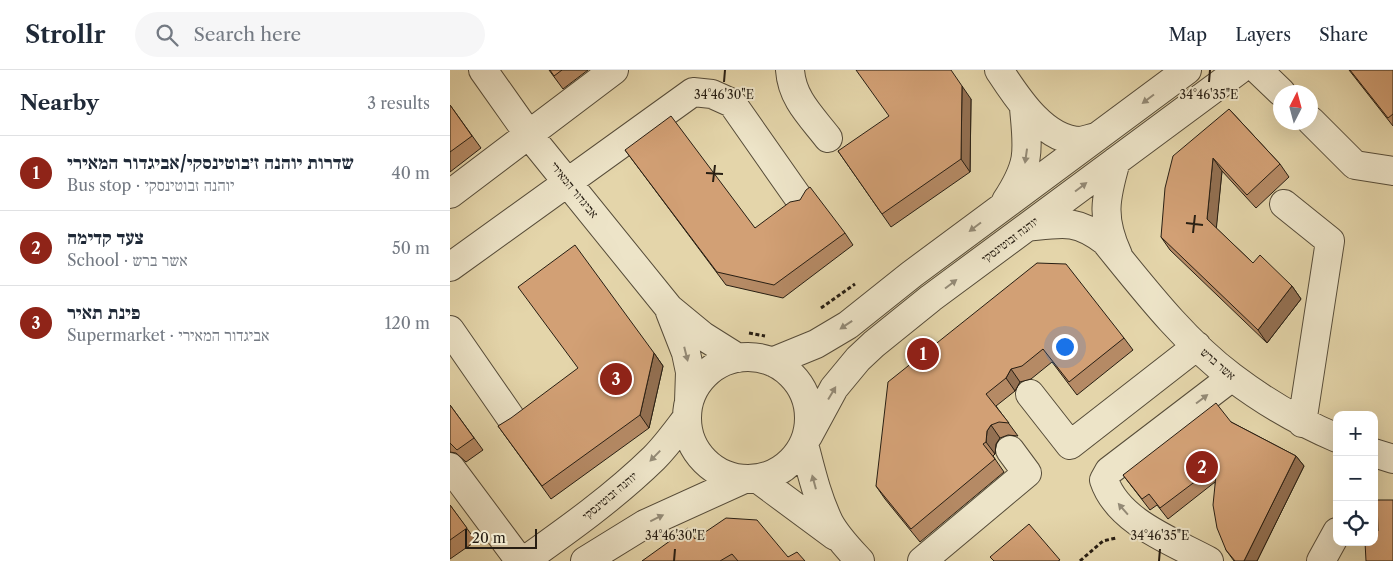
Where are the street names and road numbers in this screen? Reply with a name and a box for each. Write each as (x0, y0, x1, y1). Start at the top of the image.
street label: אביגדור המאירי (547, 158, 602, 221)
street label: יוהנה זבוטינסקי (978, 213, 1041, 266)
street label: אשר ברש (1198, 344, 1239, 383)
street label: יוהנה זבוטינסקי (579, 468, 640, 523)

